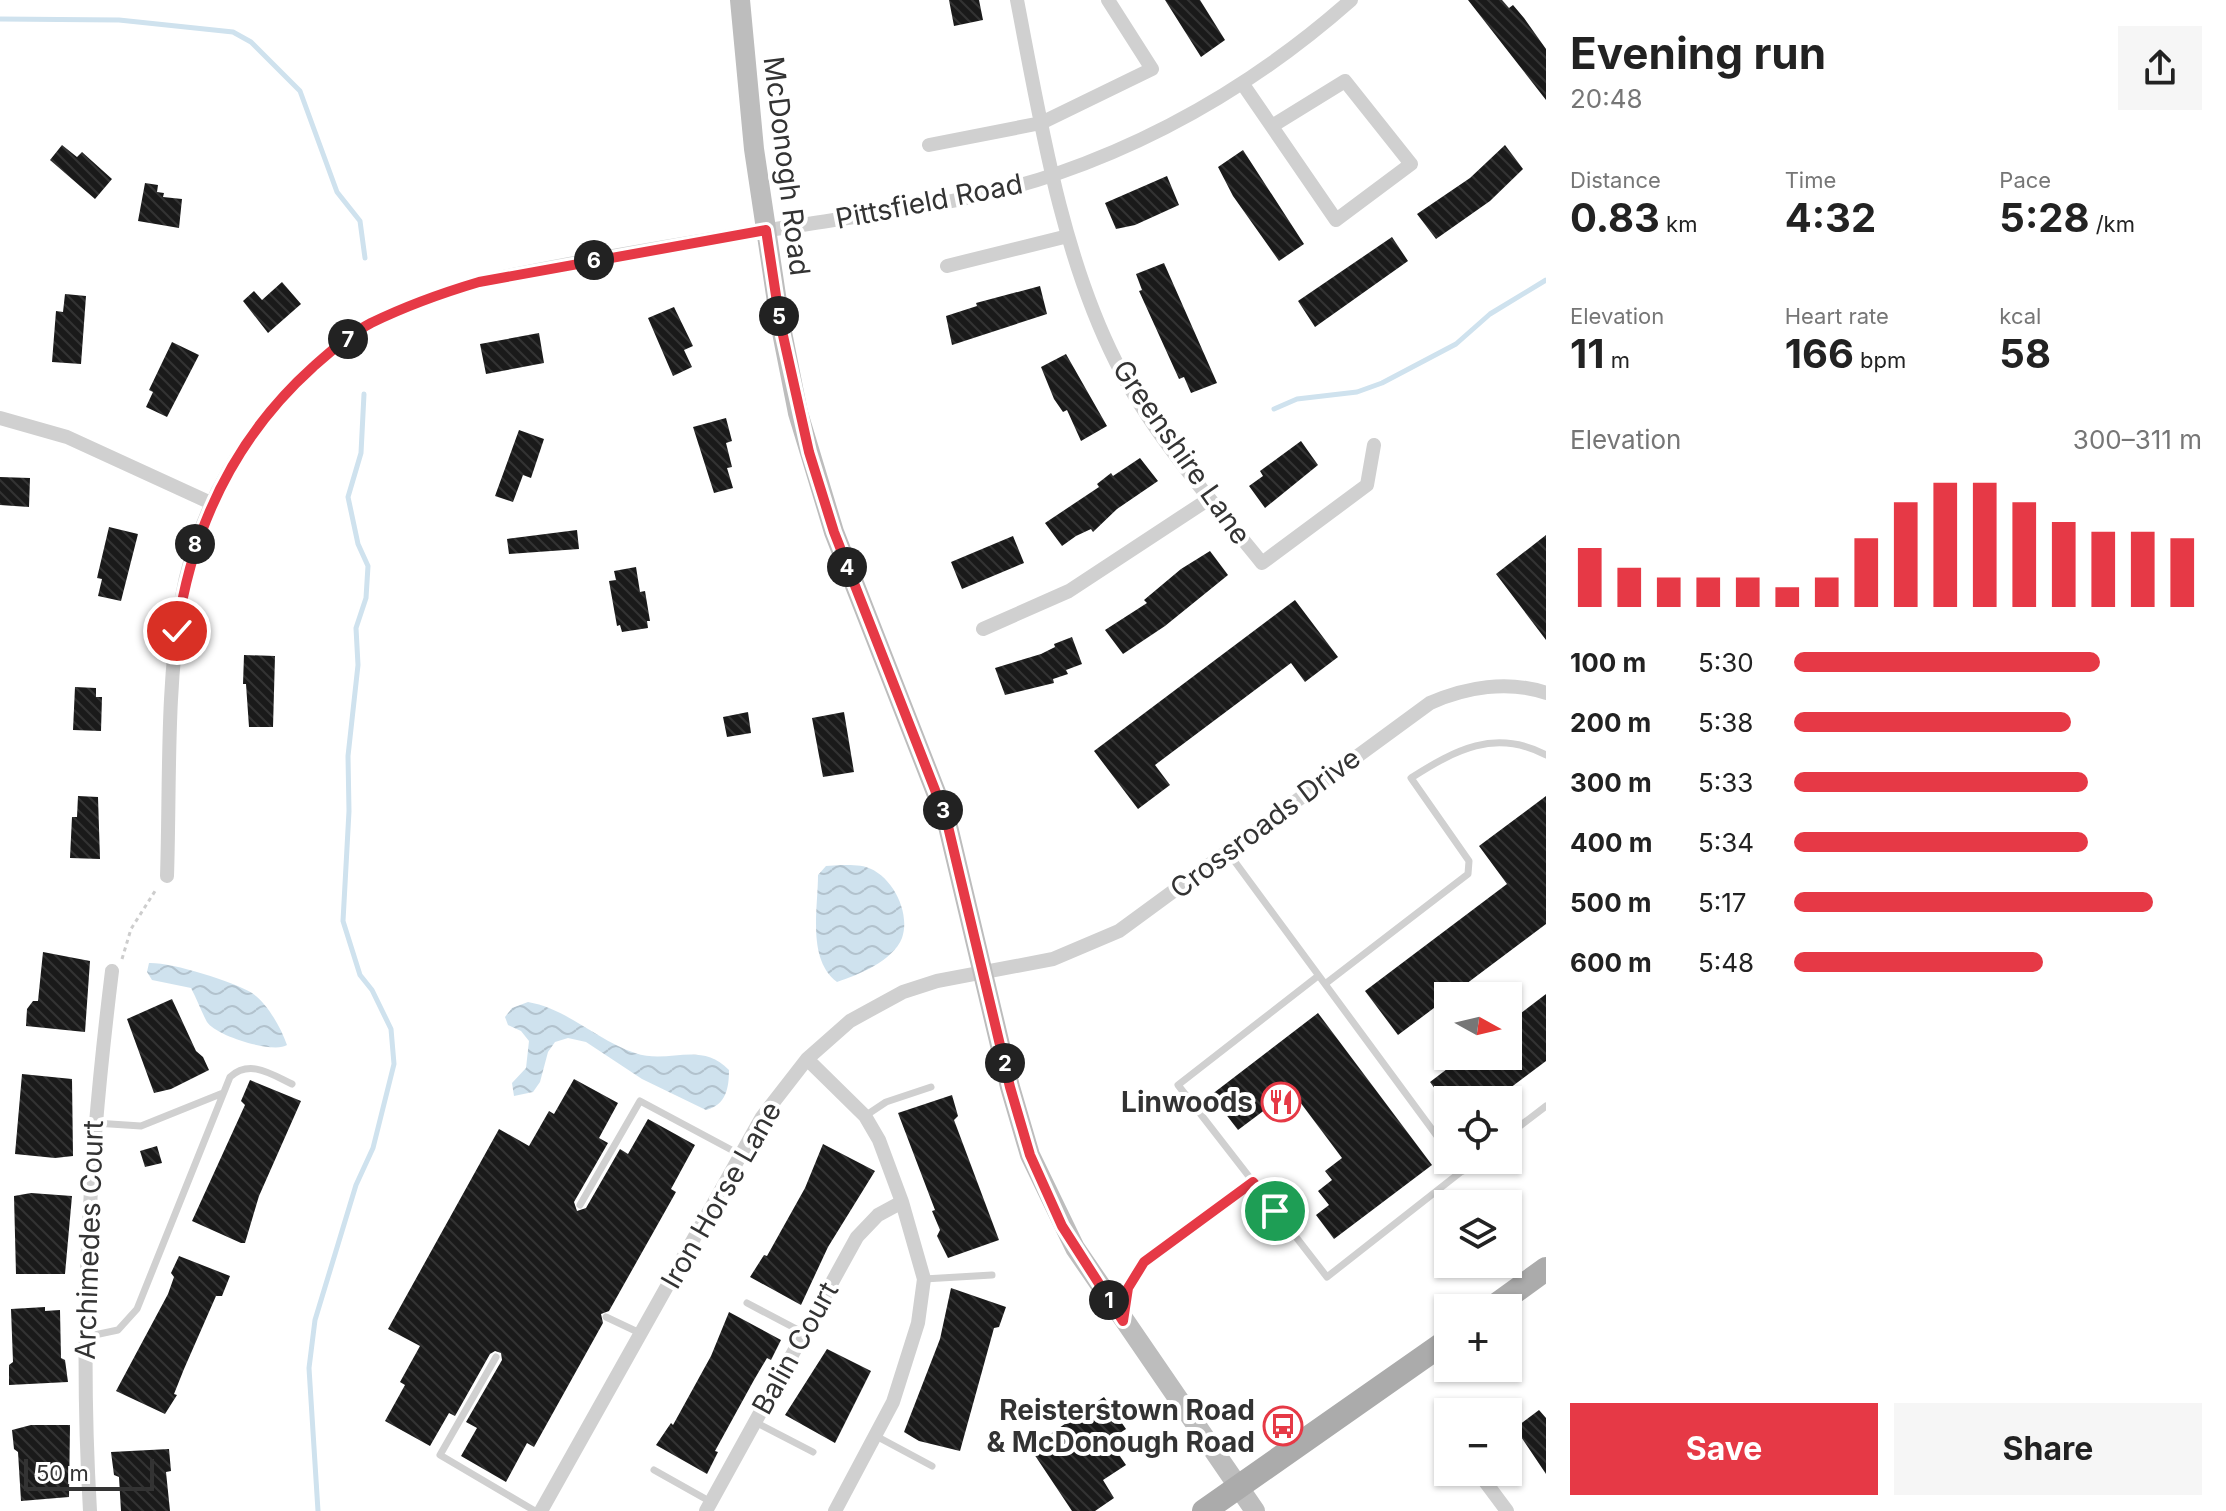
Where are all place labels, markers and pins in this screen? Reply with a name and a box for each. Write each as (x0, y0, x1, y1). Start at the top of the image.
pin: 6 (574, 240, 614, 280)
pin: 5 (759, 296, 799, 336)
pin: 7 (328, 319, 368, 359)
pin: 8 (175, 524, 215, 564)
pin: 4 (827, 547, 867, 587)
pin (143, 597, 211, 665)
pin: 3 (923, 790, 963, 830)
pin: 2 (985, 1043, 1025, 1083)
restaurant icon: Linwoods (1260, 1081, 1302, 1123)
place label: Linwoods (1121, 1085, 1253, 1119)
pin (1241, 1177, 1309, 1245)
pin: 1 (1089, 1280, 1129, 1320)
place label: Reisterstown Road & McDonough Road (986, 1393, 1255, 1459)
bus stop icon: Reisterstown Road & McDonough Road (1262, 1405, 1304, 1447)

